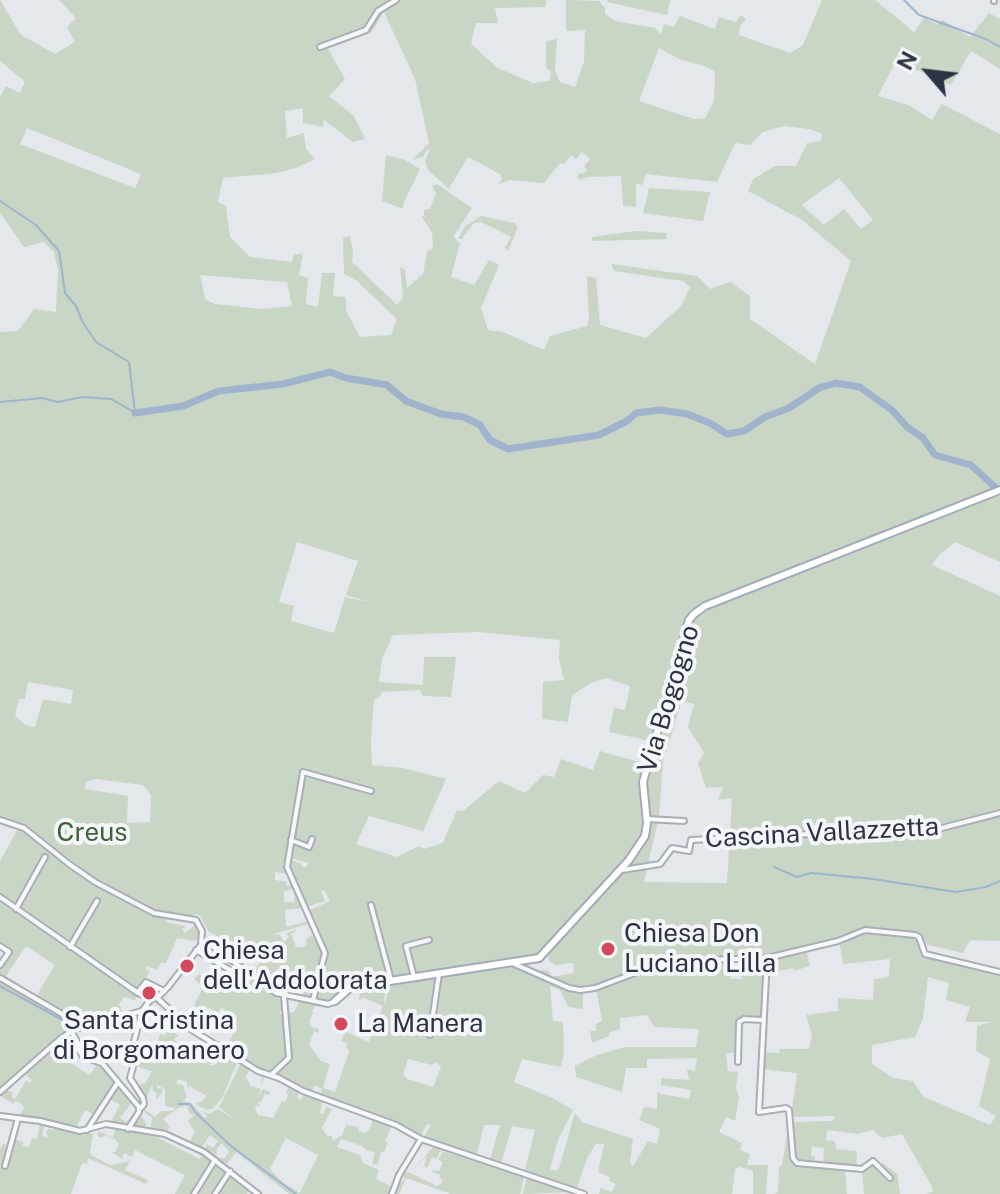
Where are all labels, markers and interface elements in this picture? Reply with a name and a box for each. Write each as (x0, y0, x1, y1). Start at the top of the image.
north arrow (888, 32, 968, 112)
text: N (891, 47, 922, 74)
street label: Via Bogogno (632, 621, 706, 777)
street label: Cascina Vallazzetta (704, 811, 940, 855)
park label: Creus (57, 817, 127, 849)
place label: Chiesa Don Luciano Lilla (624, 918, 776, 980)
place label: Chiesa dell'Addolorata (203, 935, 388, 996)
marker: Chiesa Don Luciano Lilla (599, 940, 617, 958)
marker: Chiesa dell'Addolorata (178, 957, 196, 975)
marker: Santa Cristina di Borgomanero (140, 984, 158, 1002)
place label: Santa Cristina di Borgomanero (53, 1005, 245, 1066)
place label: La Manera (357, 1008, 483, 1040)
marker: La Manera (332, 1015, 350, 1033)

